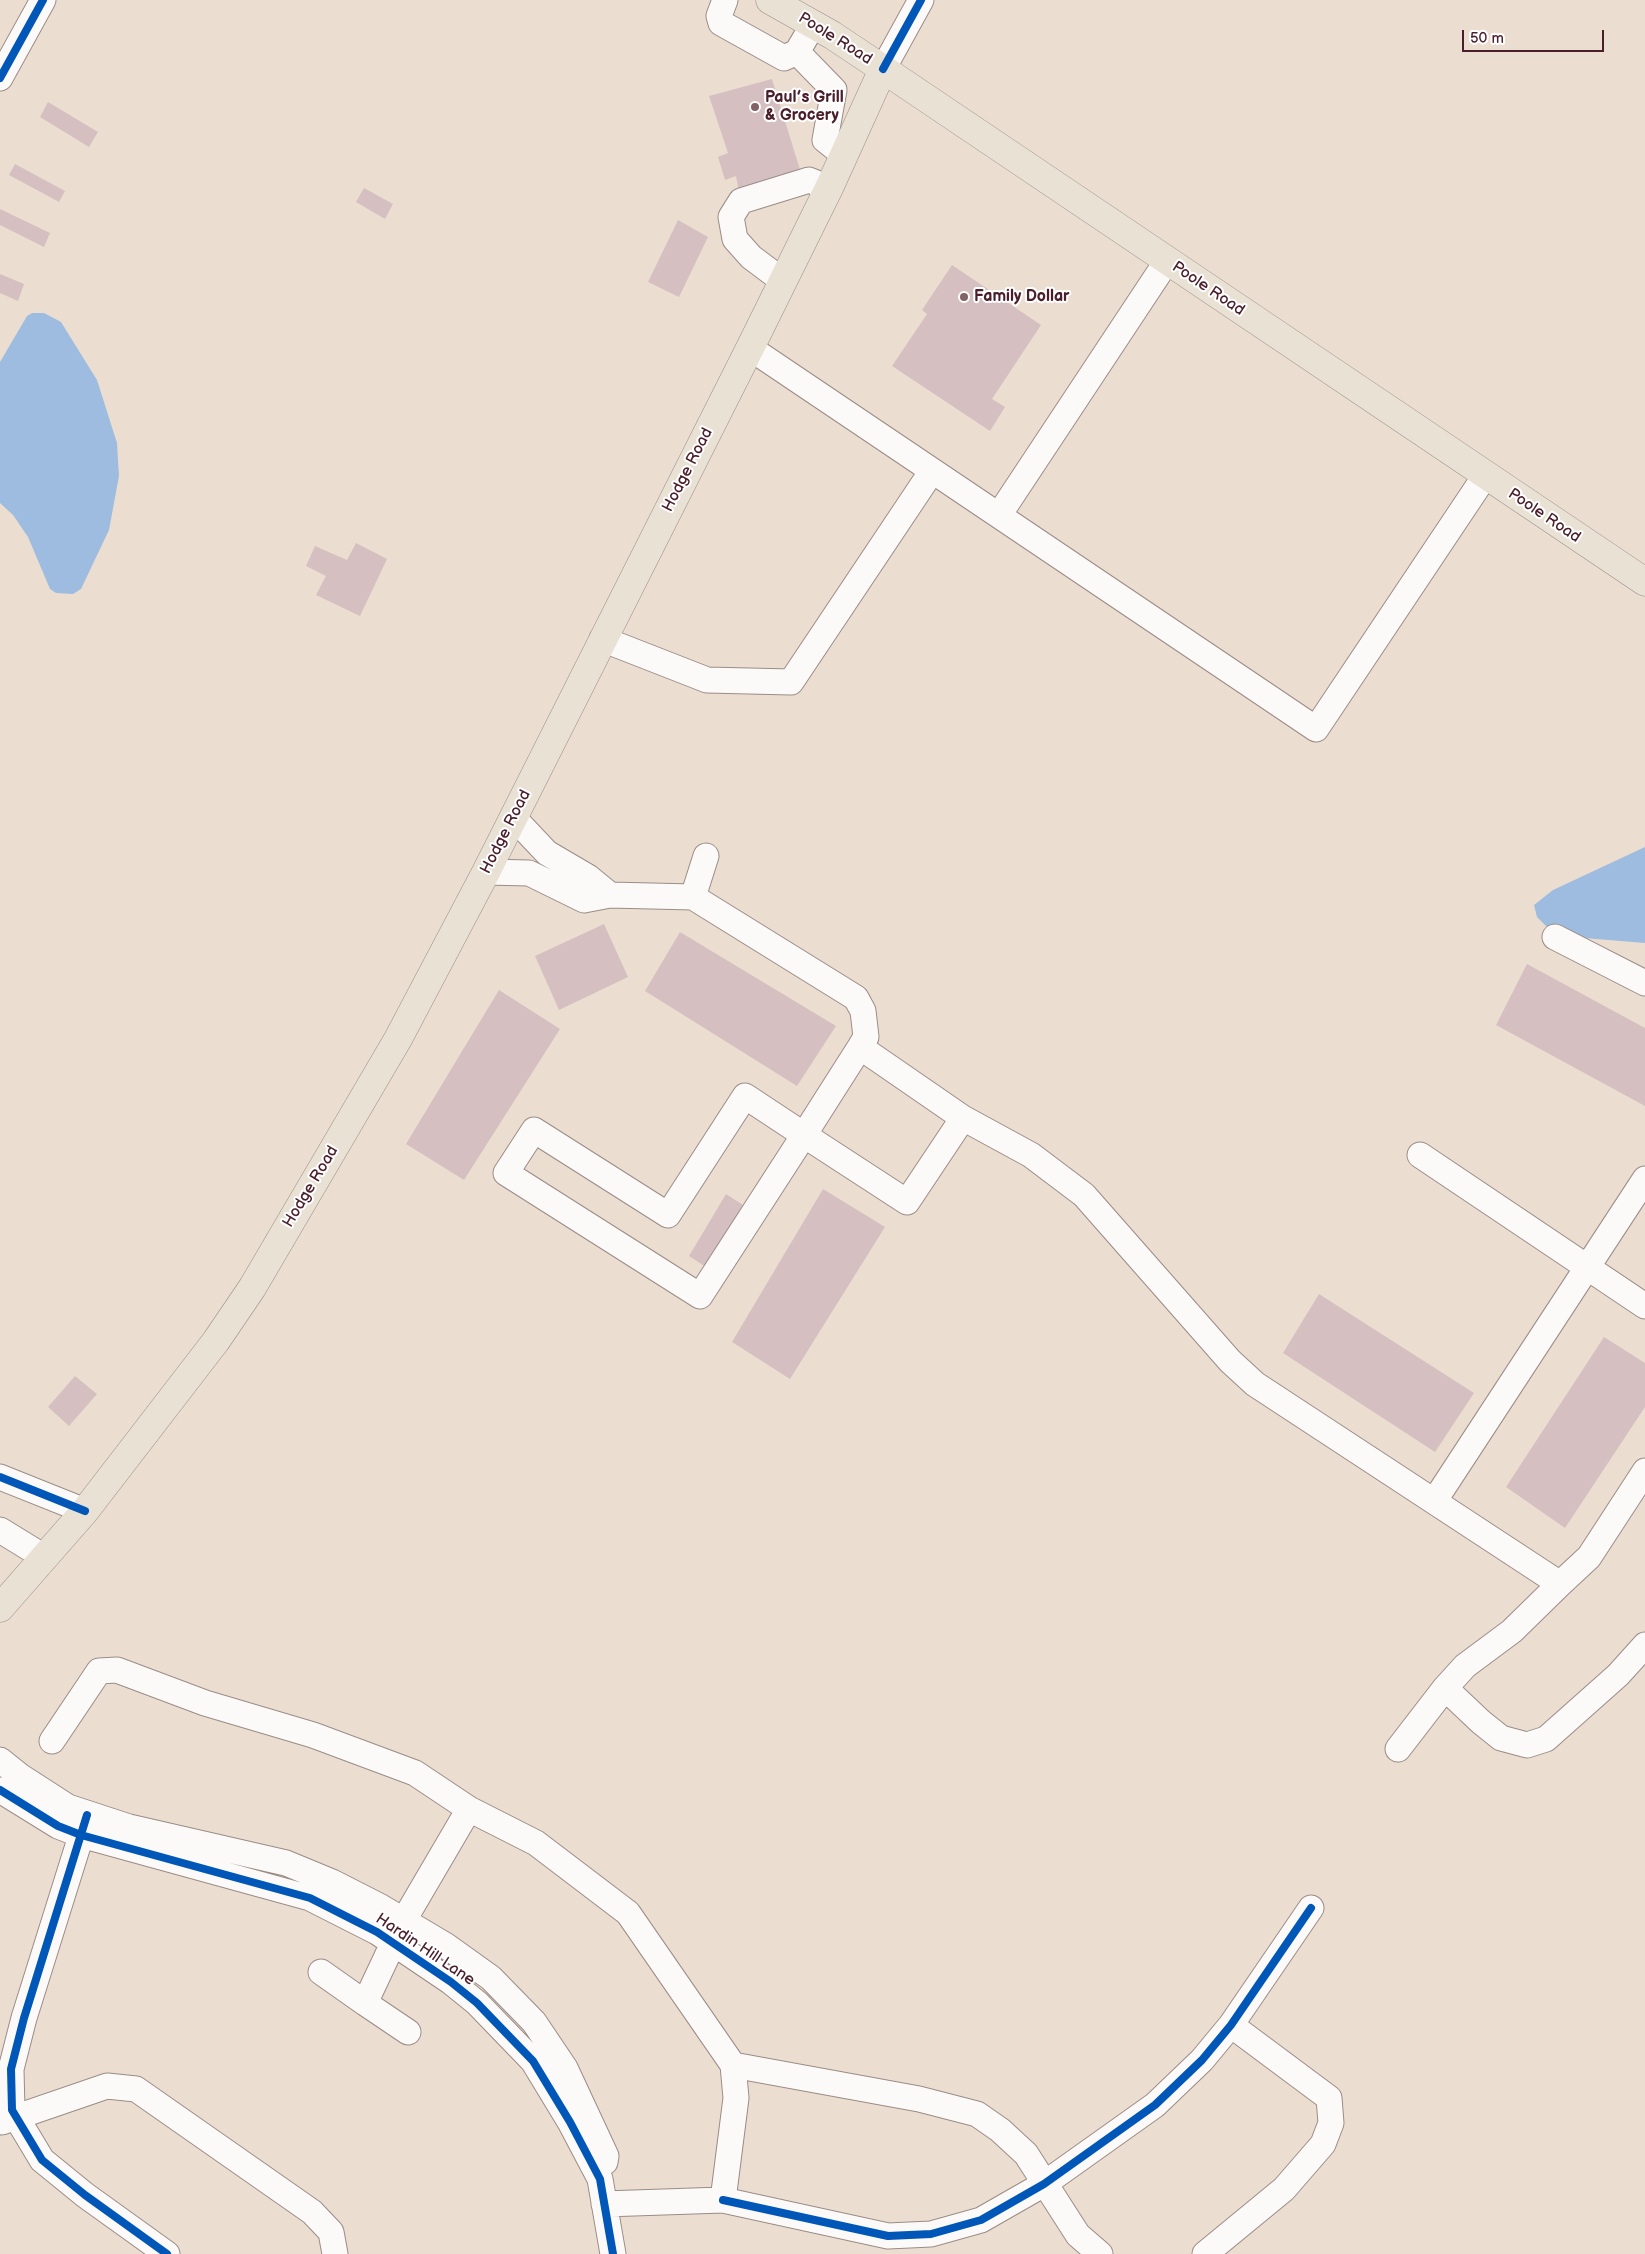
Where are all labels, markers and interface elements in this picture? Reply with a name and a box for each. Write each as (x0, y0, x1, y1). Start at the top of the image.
street label: Poole Road (794, 9, 876, 69)
scale bar (1465, 20, 1608, 52)
text: 50 m (1470, 29, 1504, 48)
place label: Paul’s Grill & Grocery (765, 88, 844, 126)
marker: Paul’s Grill & Grocery (749, 101, 761, 113)
street label: Poole Road (1168, 258, 1248, 320)
place label: Family Dollar (974, 287, 1069, 307)
marker: Family Dollar (958, 291, 970, 303)
street label: Hodge Road (659, 425, 717, 515)
street label: Poole Road (1504, 485, 1584, 547)
street label: Hodge Road (477, 787, 535, 877)
street label: Hodge Road (279, 1143, 343, 1231)
street label: Hardin Hill Lane (372, 1910, 478, 1990)

